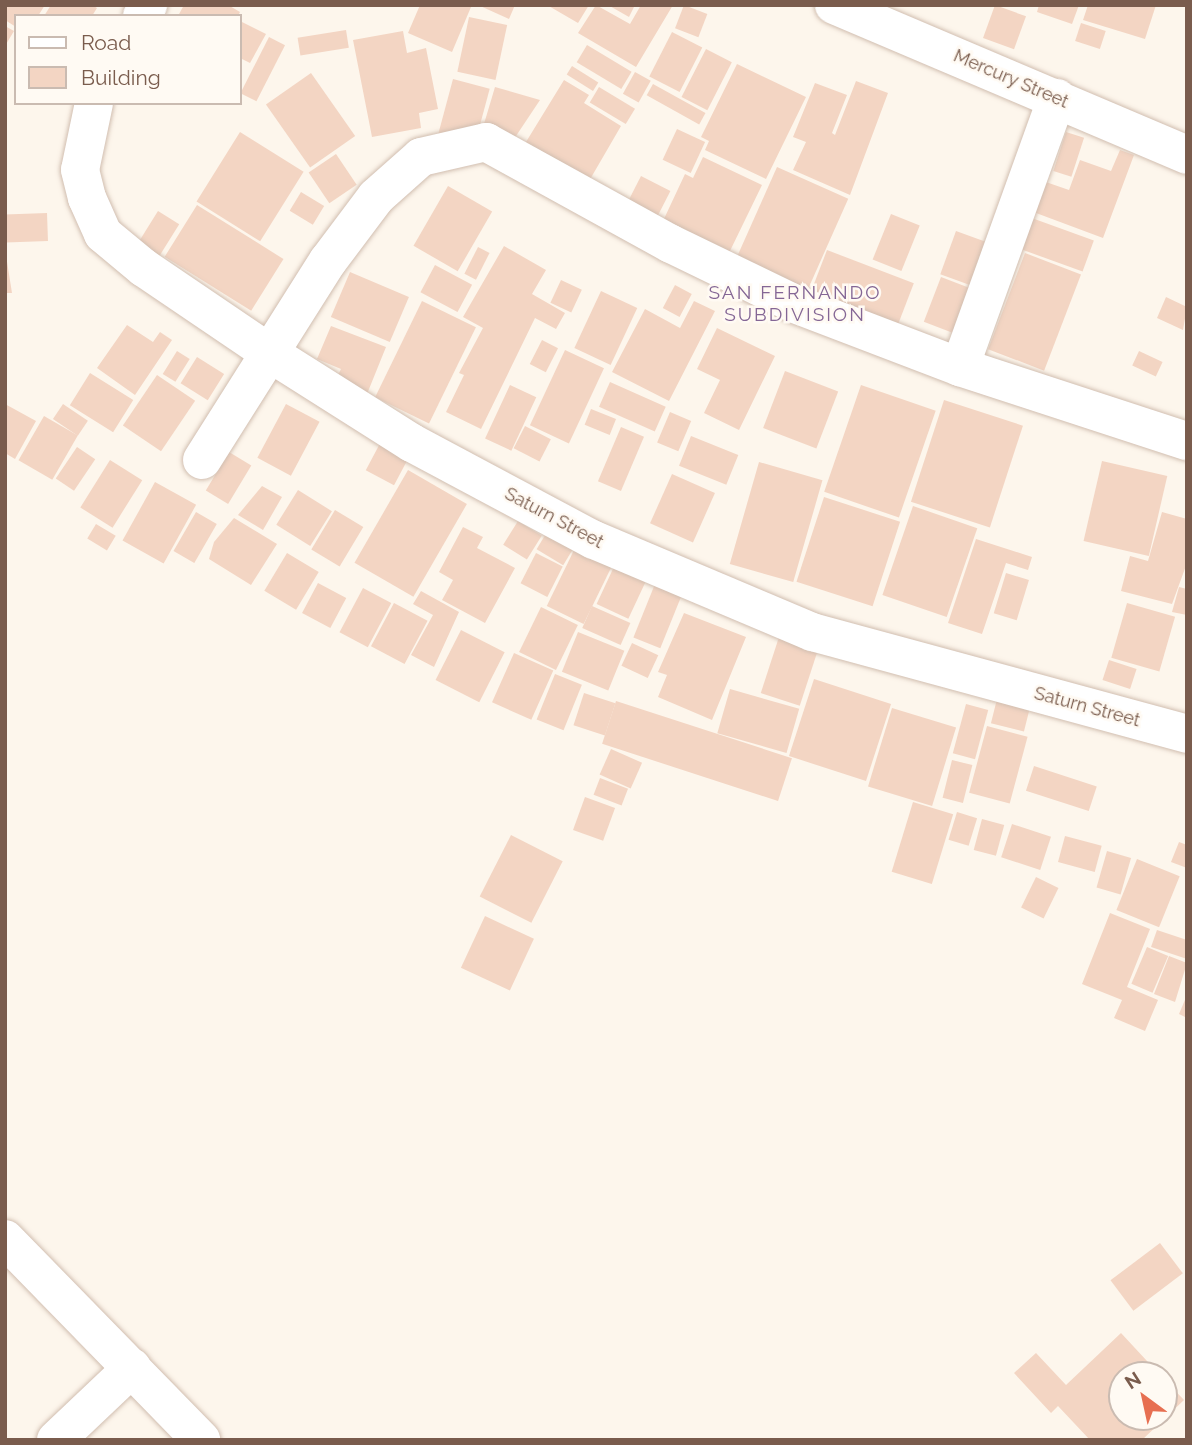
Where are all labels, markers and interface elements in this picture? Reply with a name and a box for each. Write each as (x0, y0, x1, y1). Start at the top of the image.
legend (14, 14, 242, 105)
text: Road (81, 30, 131, 55)
street label: Mercury Street (950, 45, 1072, 113)
text: Building (81, 65, 161, 90)
district label: SAN FERNANDO SUBDIVISION (710, 282, 880, 326)
street label: Saturn Street (501, 483, 607, 553)
street label: Saturn Street (1032, 683, 1142, 731)
north arrow (1108, 1361, 1178, 1431)
text: N (1121, 1367, 1145, 1393)

